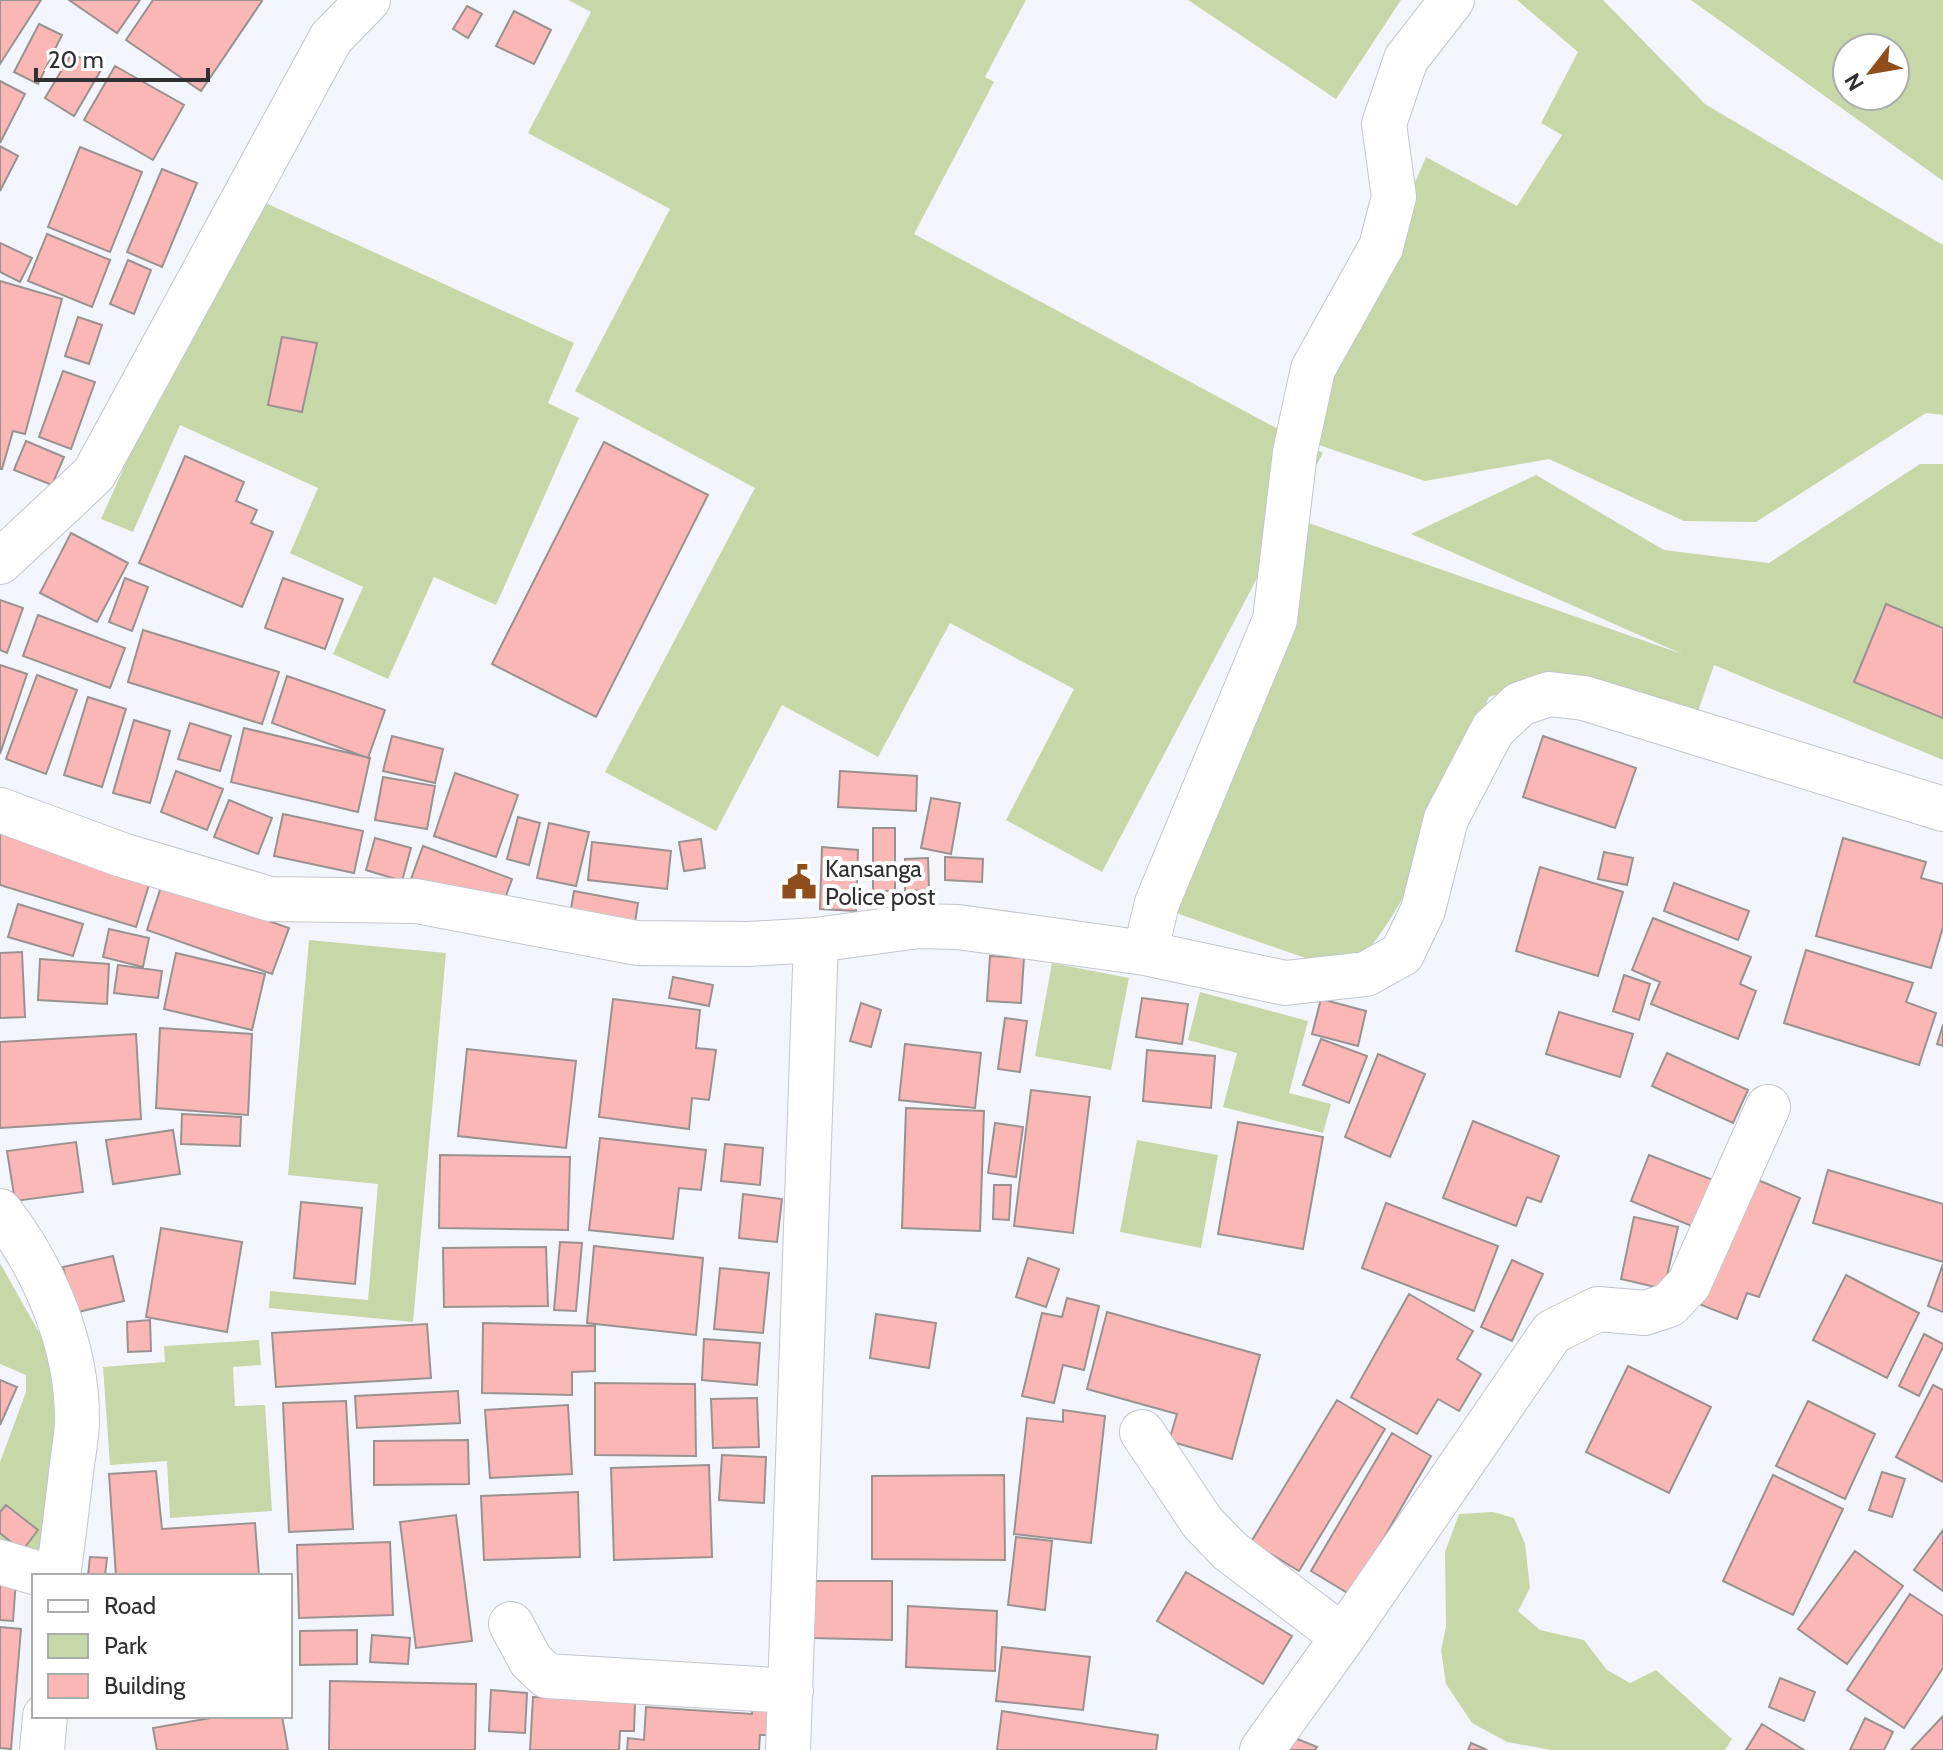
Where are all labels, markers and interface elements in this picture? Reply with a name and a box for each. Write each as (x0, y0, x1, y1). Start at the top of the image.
scale bar (36, 32, 208, 82)
north arrow (1831, 32, 1911, 112)
text: 20 m (48, 45, 104, 74)
text: N (1839, 68, 1870, 96)
place label: Kansanga Police post (825, 854, 935, 911)
public building icon: Kansanga Police post (780, 863, 818, 901)
legend (32, 1574, 292, 1718)
text: Road (104, 1591, 156, 1620)
text: Park (104, 1631, 147, 1660)
text: Building (104, 1671, 186, 1700)

